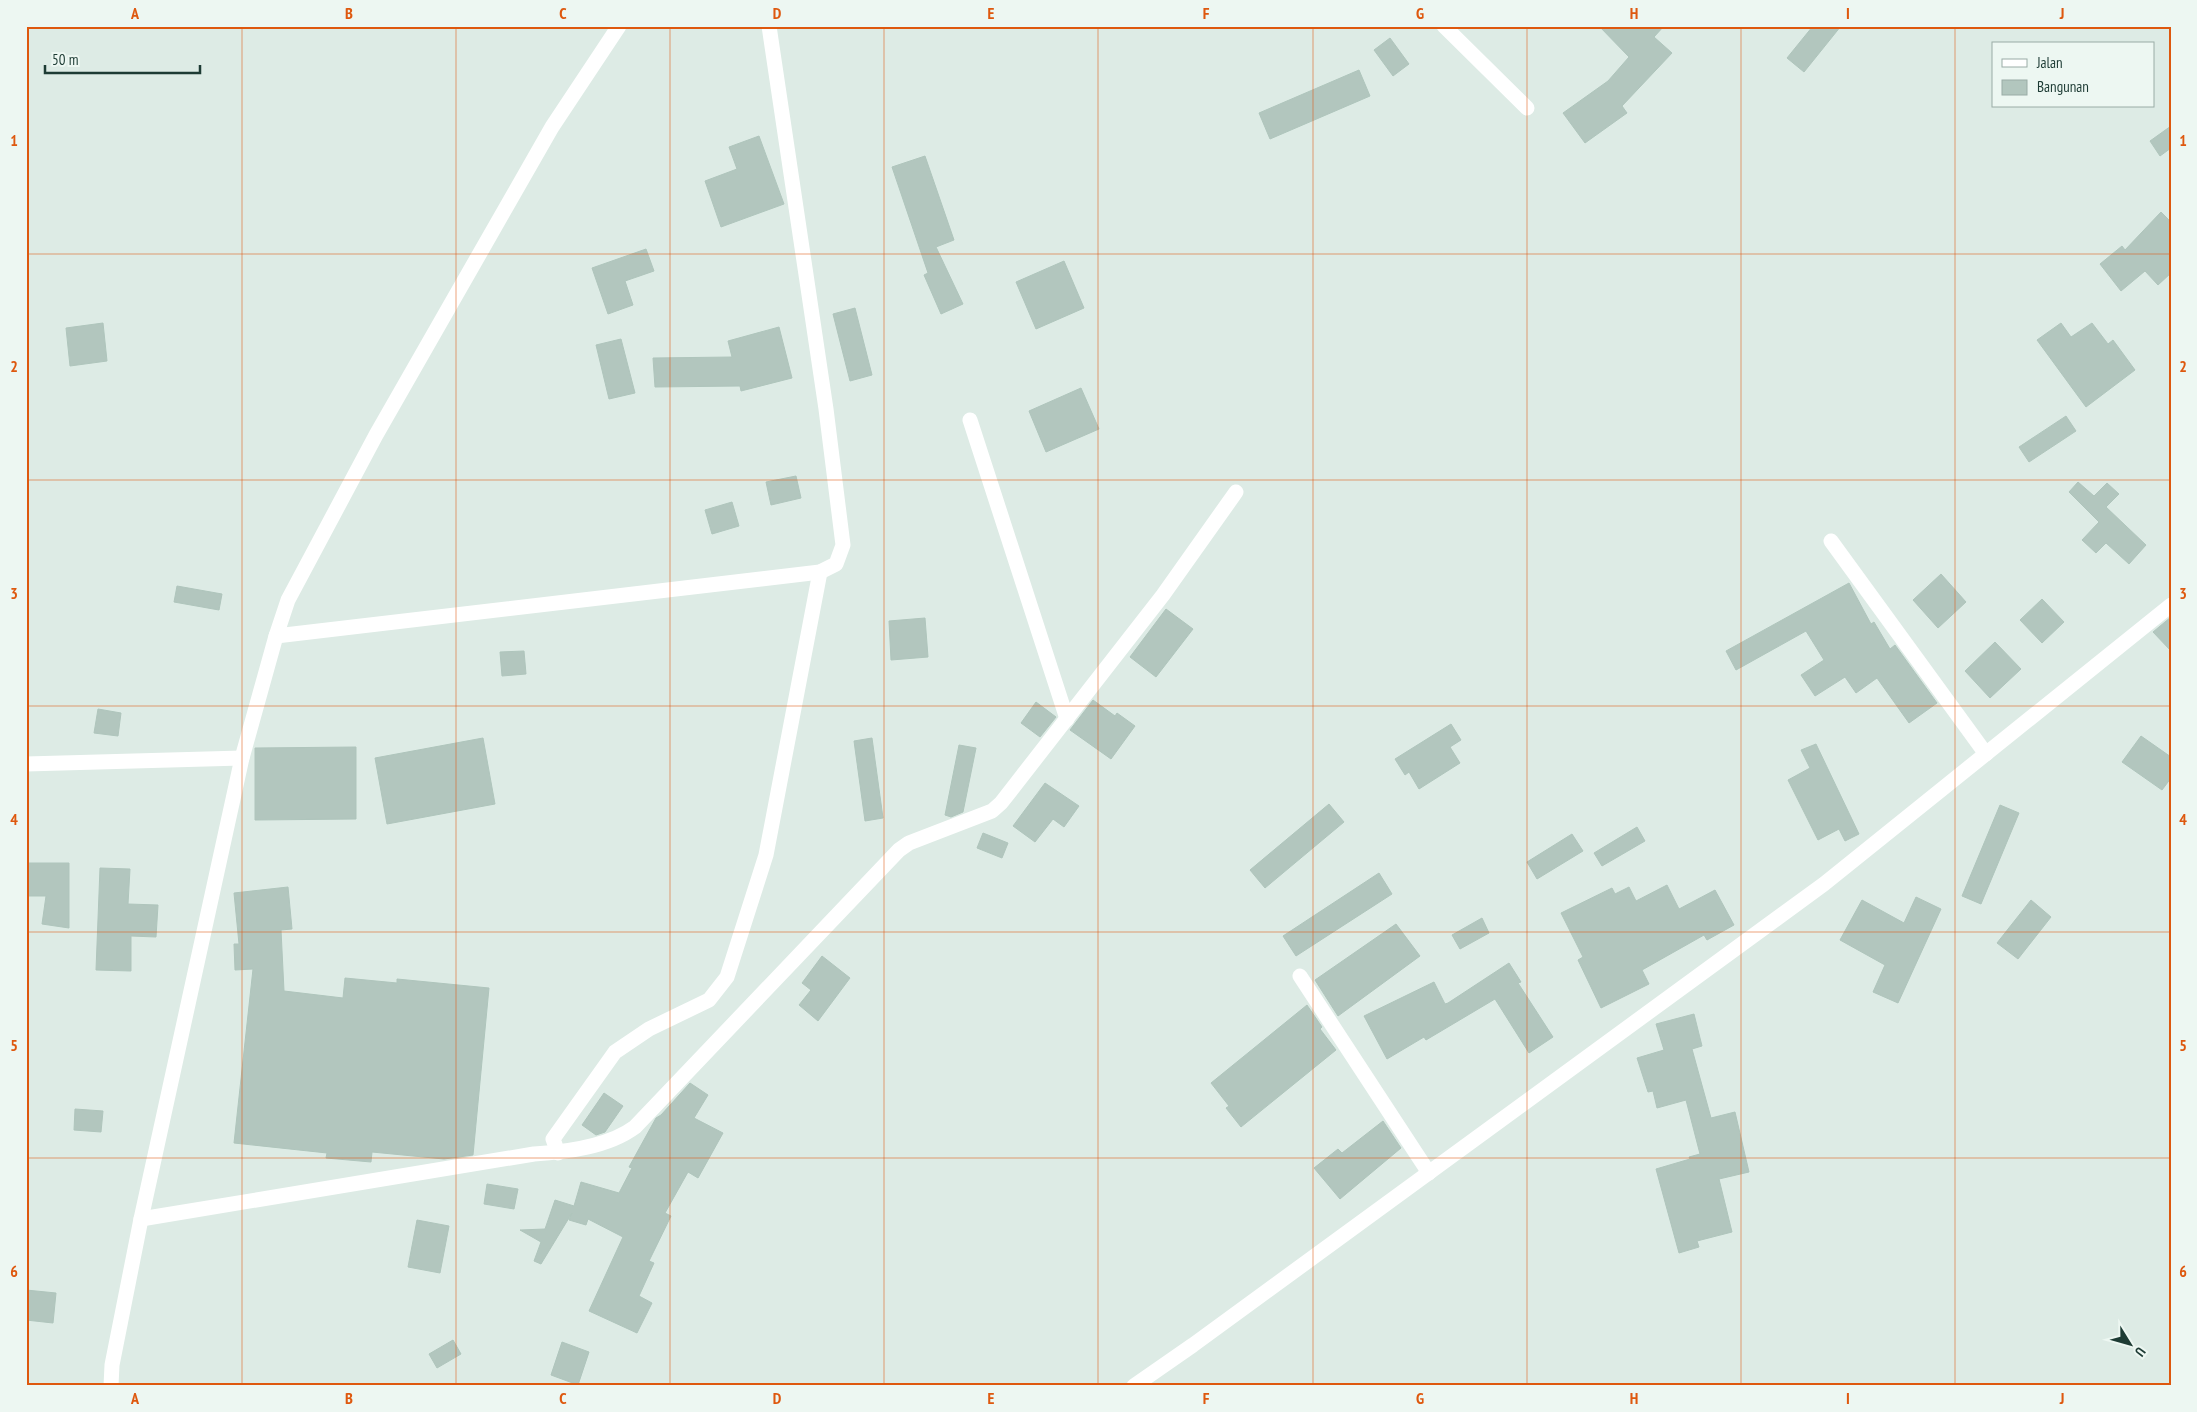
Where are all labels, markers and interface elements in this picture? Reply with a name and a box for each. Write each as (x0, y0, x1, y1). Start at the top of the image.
text: A (130, 3, 140, 23)
text: B (345, 3, 353, 23)
text: C (559, 3, 567, 23)
text: D (773, 3, 782, 23)
text: E (988, 3, 995, 23)
text: F (1203, 3, 1210, 23)
text: G (1416, 3, 1424, 23)
text: H (1630, 3, 1638, 23)
text: I (1846, 3, 1850, 23)
text: J (2059, 3, 2064, 23)
scale bar (45, 42, 200, 74)
legend (1992, 42, 2154, 108)
text: 50 m (52, 50, 78, 69)
text: Jalan (2036, 53, 2063, 72)
text: Bangunan (2037, 77, 2089, 96)
text: 1 (10, 130, 18, 150)
text: 1 (2179, 130, 2187, 150)
text: 2 (10, 356, 18, 376)
text: 2 (2179, 356, 2187, 376)
text: 3 (10, 583, 18, 603)
text: 3 (2179, 583, 2187, 603)
text: 4 (10, 809, 18, 829)
text: 4 (2179, 809, 2187, 829)
text: 5 (10, 1035, 18, 1055)
text: 5 (2179, 1035, 2187, 1055)
text: 6 (10, 1261, 18, 1281)
text: 6 (2179, 1261, 2187, 1281)
north arrow (2104, 1320, 2154, 1370)
text: U (2131, 1344, 2150, 1360)
text: A (130, 1388, 140, 1408)
text: B (345, 1388, 353, 1408)
text: C (559, 1388, 567, 1408)
text: D (773, 1388, 782, 1408)
text: E (988, 1388, 995, 1408)
text: F (1203, 1388, 1210, 1408)
text: G (1416, 1388, 1424, 1408)
text: H (1630, 1388, 1638, 1408)
text: I (1846, 1388, 1850, 1408)
text: J (2059, 1388, 2064, 1408)

